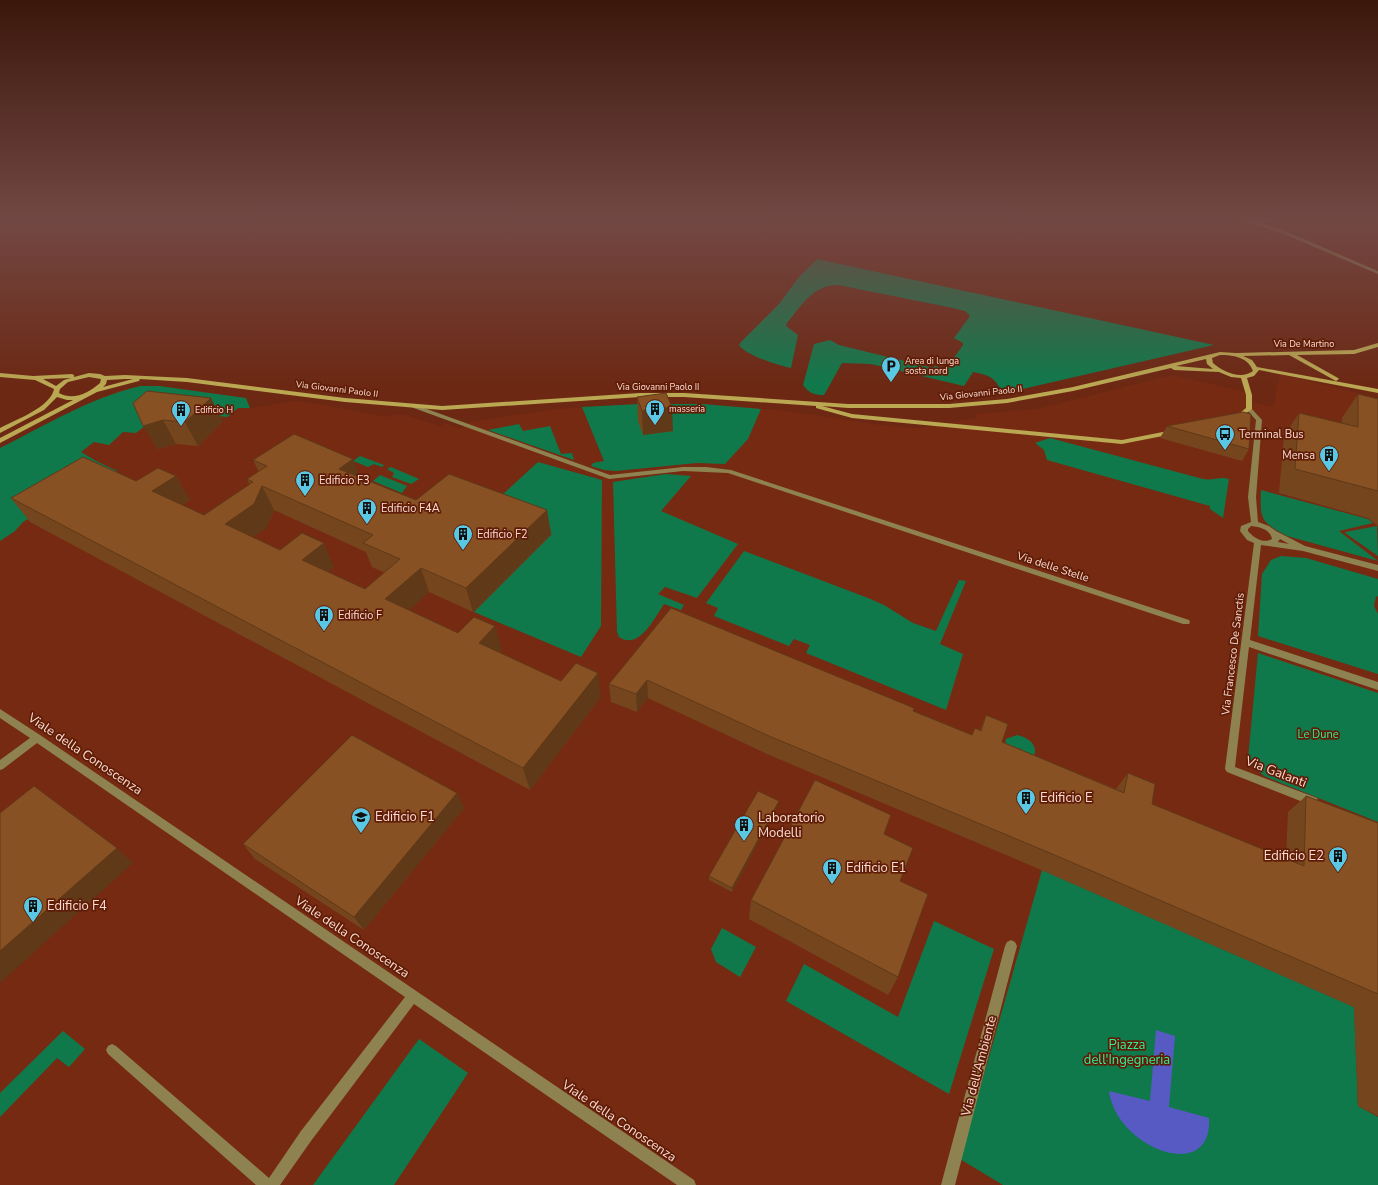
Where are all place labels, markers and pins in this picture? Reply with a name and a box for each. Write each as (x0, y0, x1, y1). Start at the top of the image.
parking icon: Area di lunga sosta nord (880, 355, 902, 383)
place label: Area di lunga sosta nord (905, 355, 959, 377)
building icon: masseria (644, 398, 666, 426)
building icon: Edificio H (170, 399, 192, 427)
place label: masseria (669, 403, 705, 415)
place label: Edificio H (195, 404, 233, 416)
bus stop icon: Terminal Bus (1214, 423, 1236, 451)
place label: Terminal Bus (1239, 427, 1304, 442)
building icon: Mensa (1318, 444, 1340, 472)
place label: Mensa (1282, 448, 1315, 463)
building icon: Edificio F3 (294, 469, 316, 497)
place label: Edificio F3 (319, 473, 370, 488)
building icon: Edificio F4A (356, 497, 378, 525)
place label: Edificio F4A (381, 501, 440, 516)
building icon: Edificio F2 (452, 523, 474, 551)
place label: Edificio F2 (477, 527, 528, 542)
building icon: Edificio F (313, 604, 335, 632)
place label: Edificio F (338, 608, 382, 623)
building icon: Edificio E (1015, 787, 1037, 815)
place label: Edificio E (1040, 789, 1093, 807)
school or university icon: Edificio F1 (350, 806, 372, 834)
place label: Edificio F1 (375, 808, 435, 826)
place label: Laboratorio Modelli (758, 809, 825, 842)
building icon: Laboratorio Modelli (733, 814, 755, 842)
building icon: Edificio E2 (1327, 845, 1349, 873)
place label: Edificio E2 (1264, 847, 1324, 865)
building icon: Edificio E1 (821, 857, 843, 885)
place label: Edificio E1 (846, 859, 906, 877)
building icon: Edificio F4 (22, 895, 44, 923)
place label: Edificio F4 (47, 897, 107, 915)

